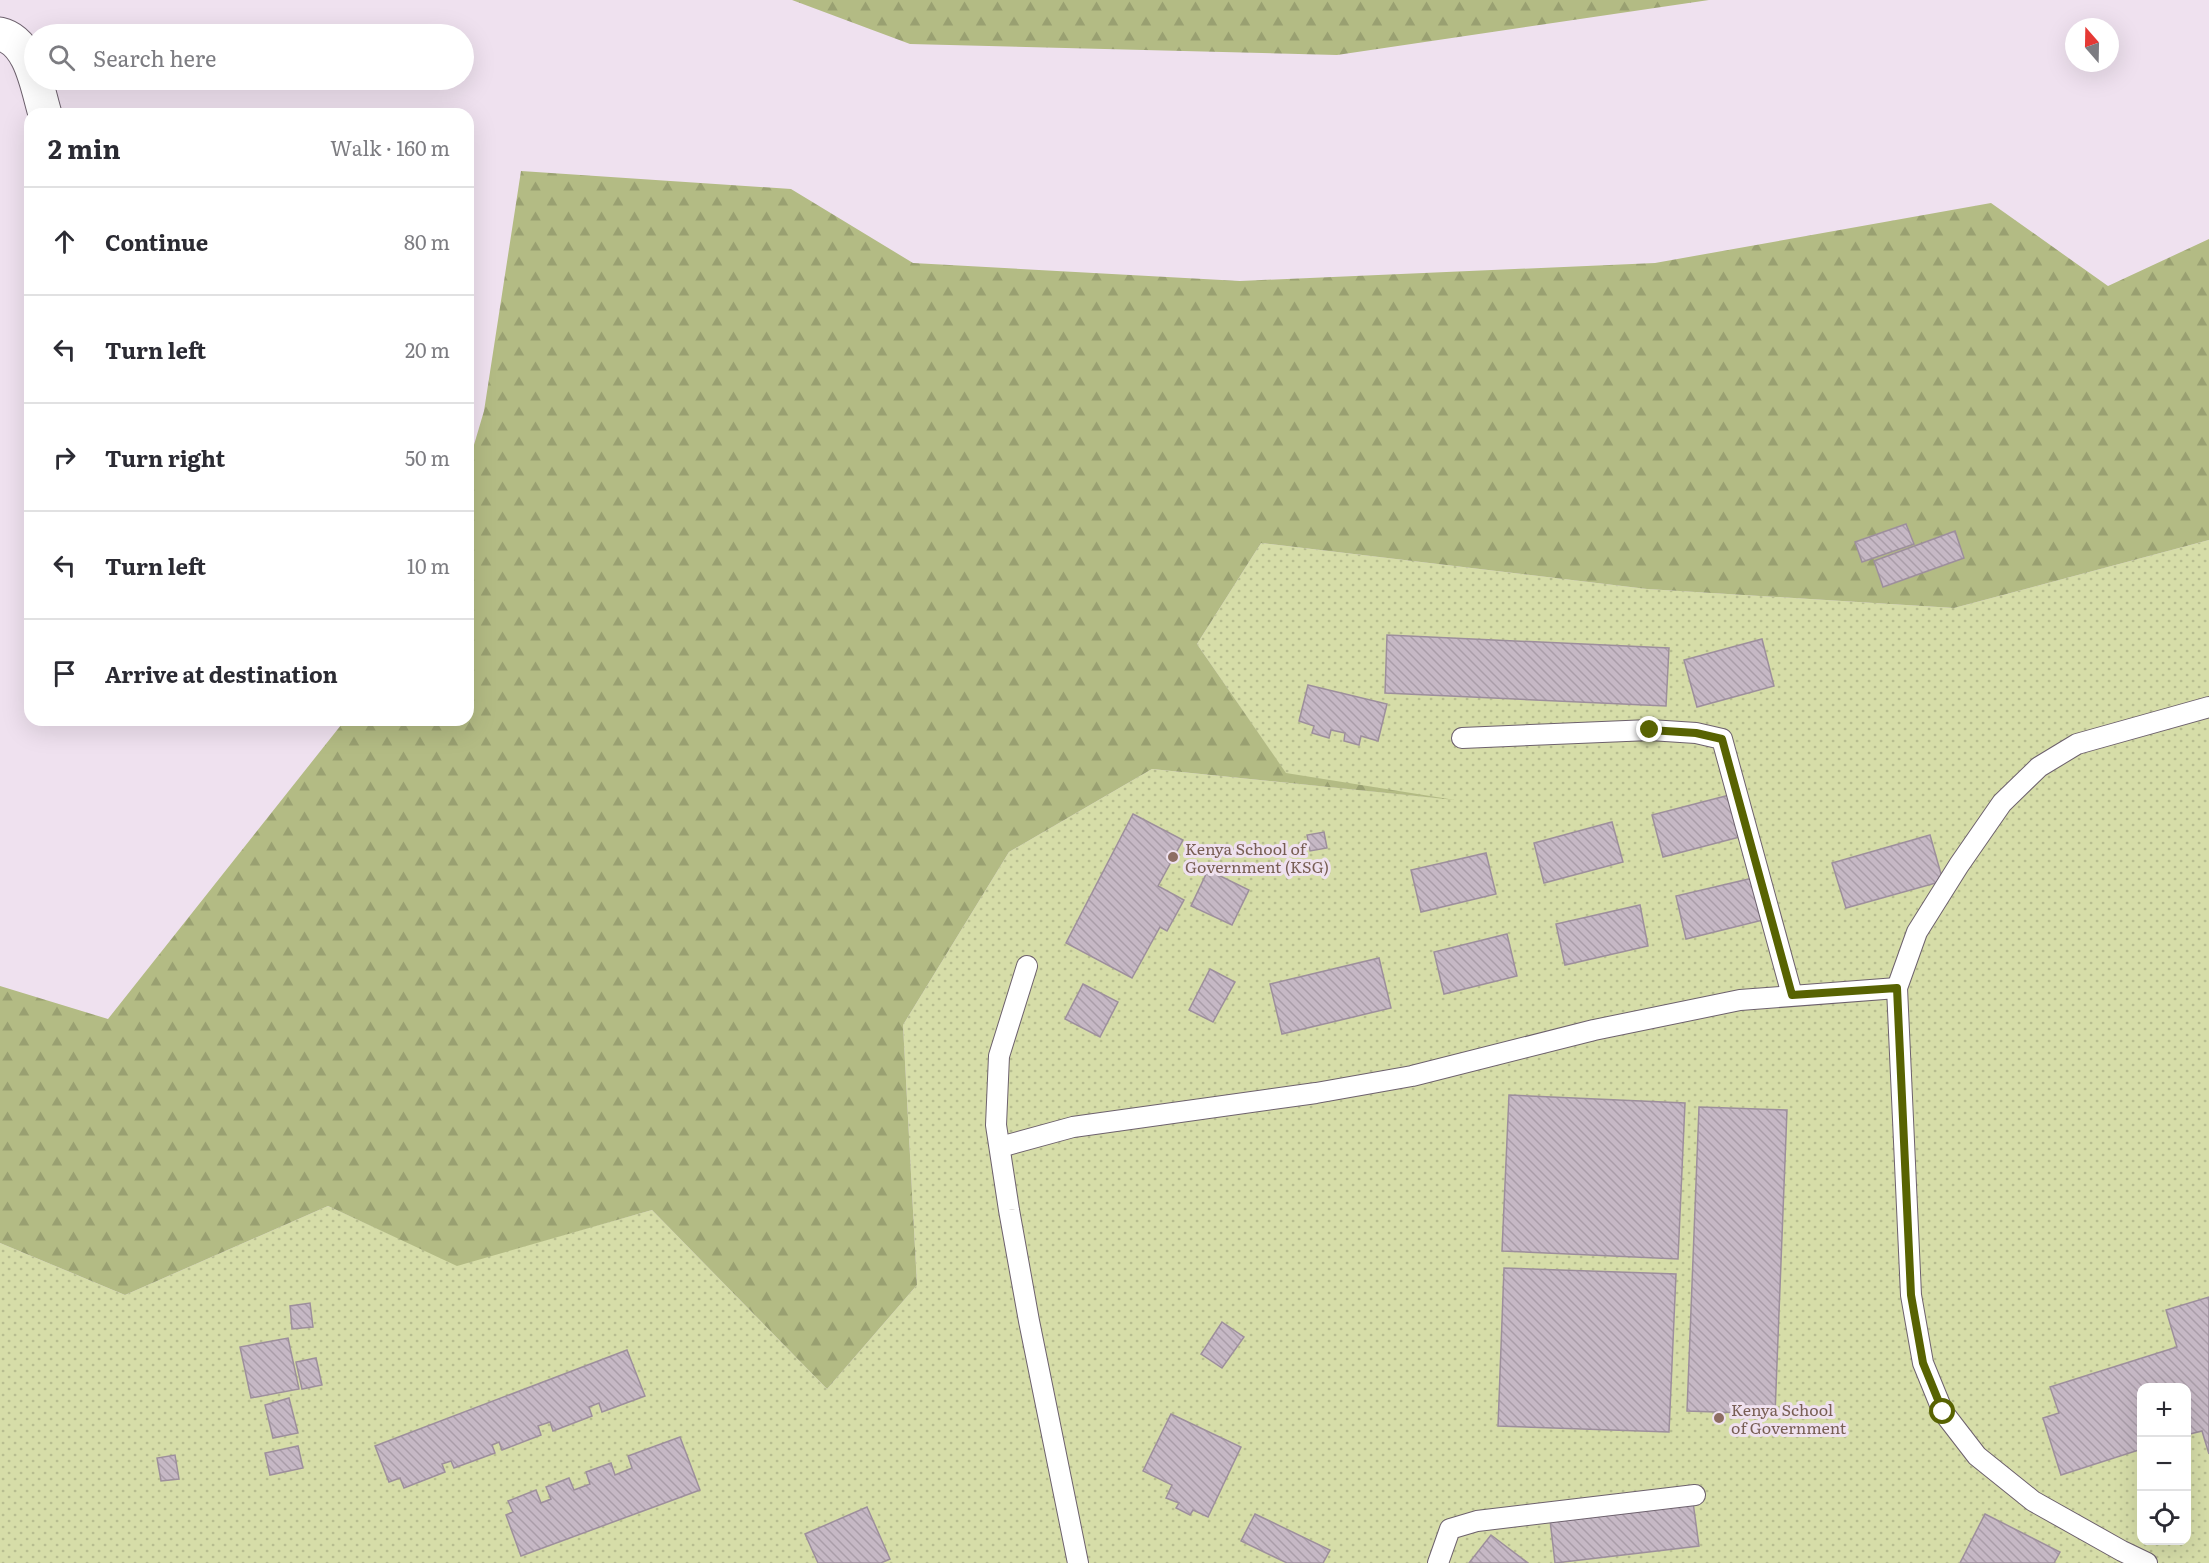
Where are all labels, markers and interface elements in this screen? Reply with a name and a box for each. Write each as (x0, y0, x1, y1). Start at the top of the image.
north arrow (2065, 18, 2119, 72)
search box (24, 24, 474, 90)
icon: search (45, 41, 78, 74)
text: Search here (93, 41, 216, 74)
text: 2 min (48, 128, 121, 167)
text: Walk · 160 m (330, 132, 450, 162)
icon: ahead (48, 225, 81, 258)
text: Continue (105, 225, 208, 258)
text: 80 m (404, 226, 450, 256)
icon: left (48, 333, 81, 366)
text: Turn left (105, 333, 206, 366)
text: 20 m (405, 334, 450, 364)
icon: right (48, 441, 81, 474)
text: Turn right (105, 441, 225, 474)
text: 50 m (405, 442, 450, 472)
icon: left (48, 549, 81, 582)
text: Turn left (105, 549, 206, 582)
text: 10 m (407, 550, 450, 580)
icon: arrive (48, 657, 81, 690)
text: Arrive at destination (105, 657, 338, 690)
route end (1636, 716, 1662, 742)
place label: Kenya School of Government (KSG) (1185, 836, 1329, 878)
marker: Kenya School of Government (KSG) (1166, 850, 1180, 864)
map controls (2137, 1383, 2191, 1545)
button: + (2137, 1383, 2191, 1437)
place label: Kenya School of Government (1731, 1397, 1847, 1439)
route start (1929, 1398, 1955, 1424)
marker: Kenya School of Government (1712, 1411, 1726, 1425)
button: − (2137, 1437, 2191, 1491)
button: locate (2137, 1491, 2191, 1545)

